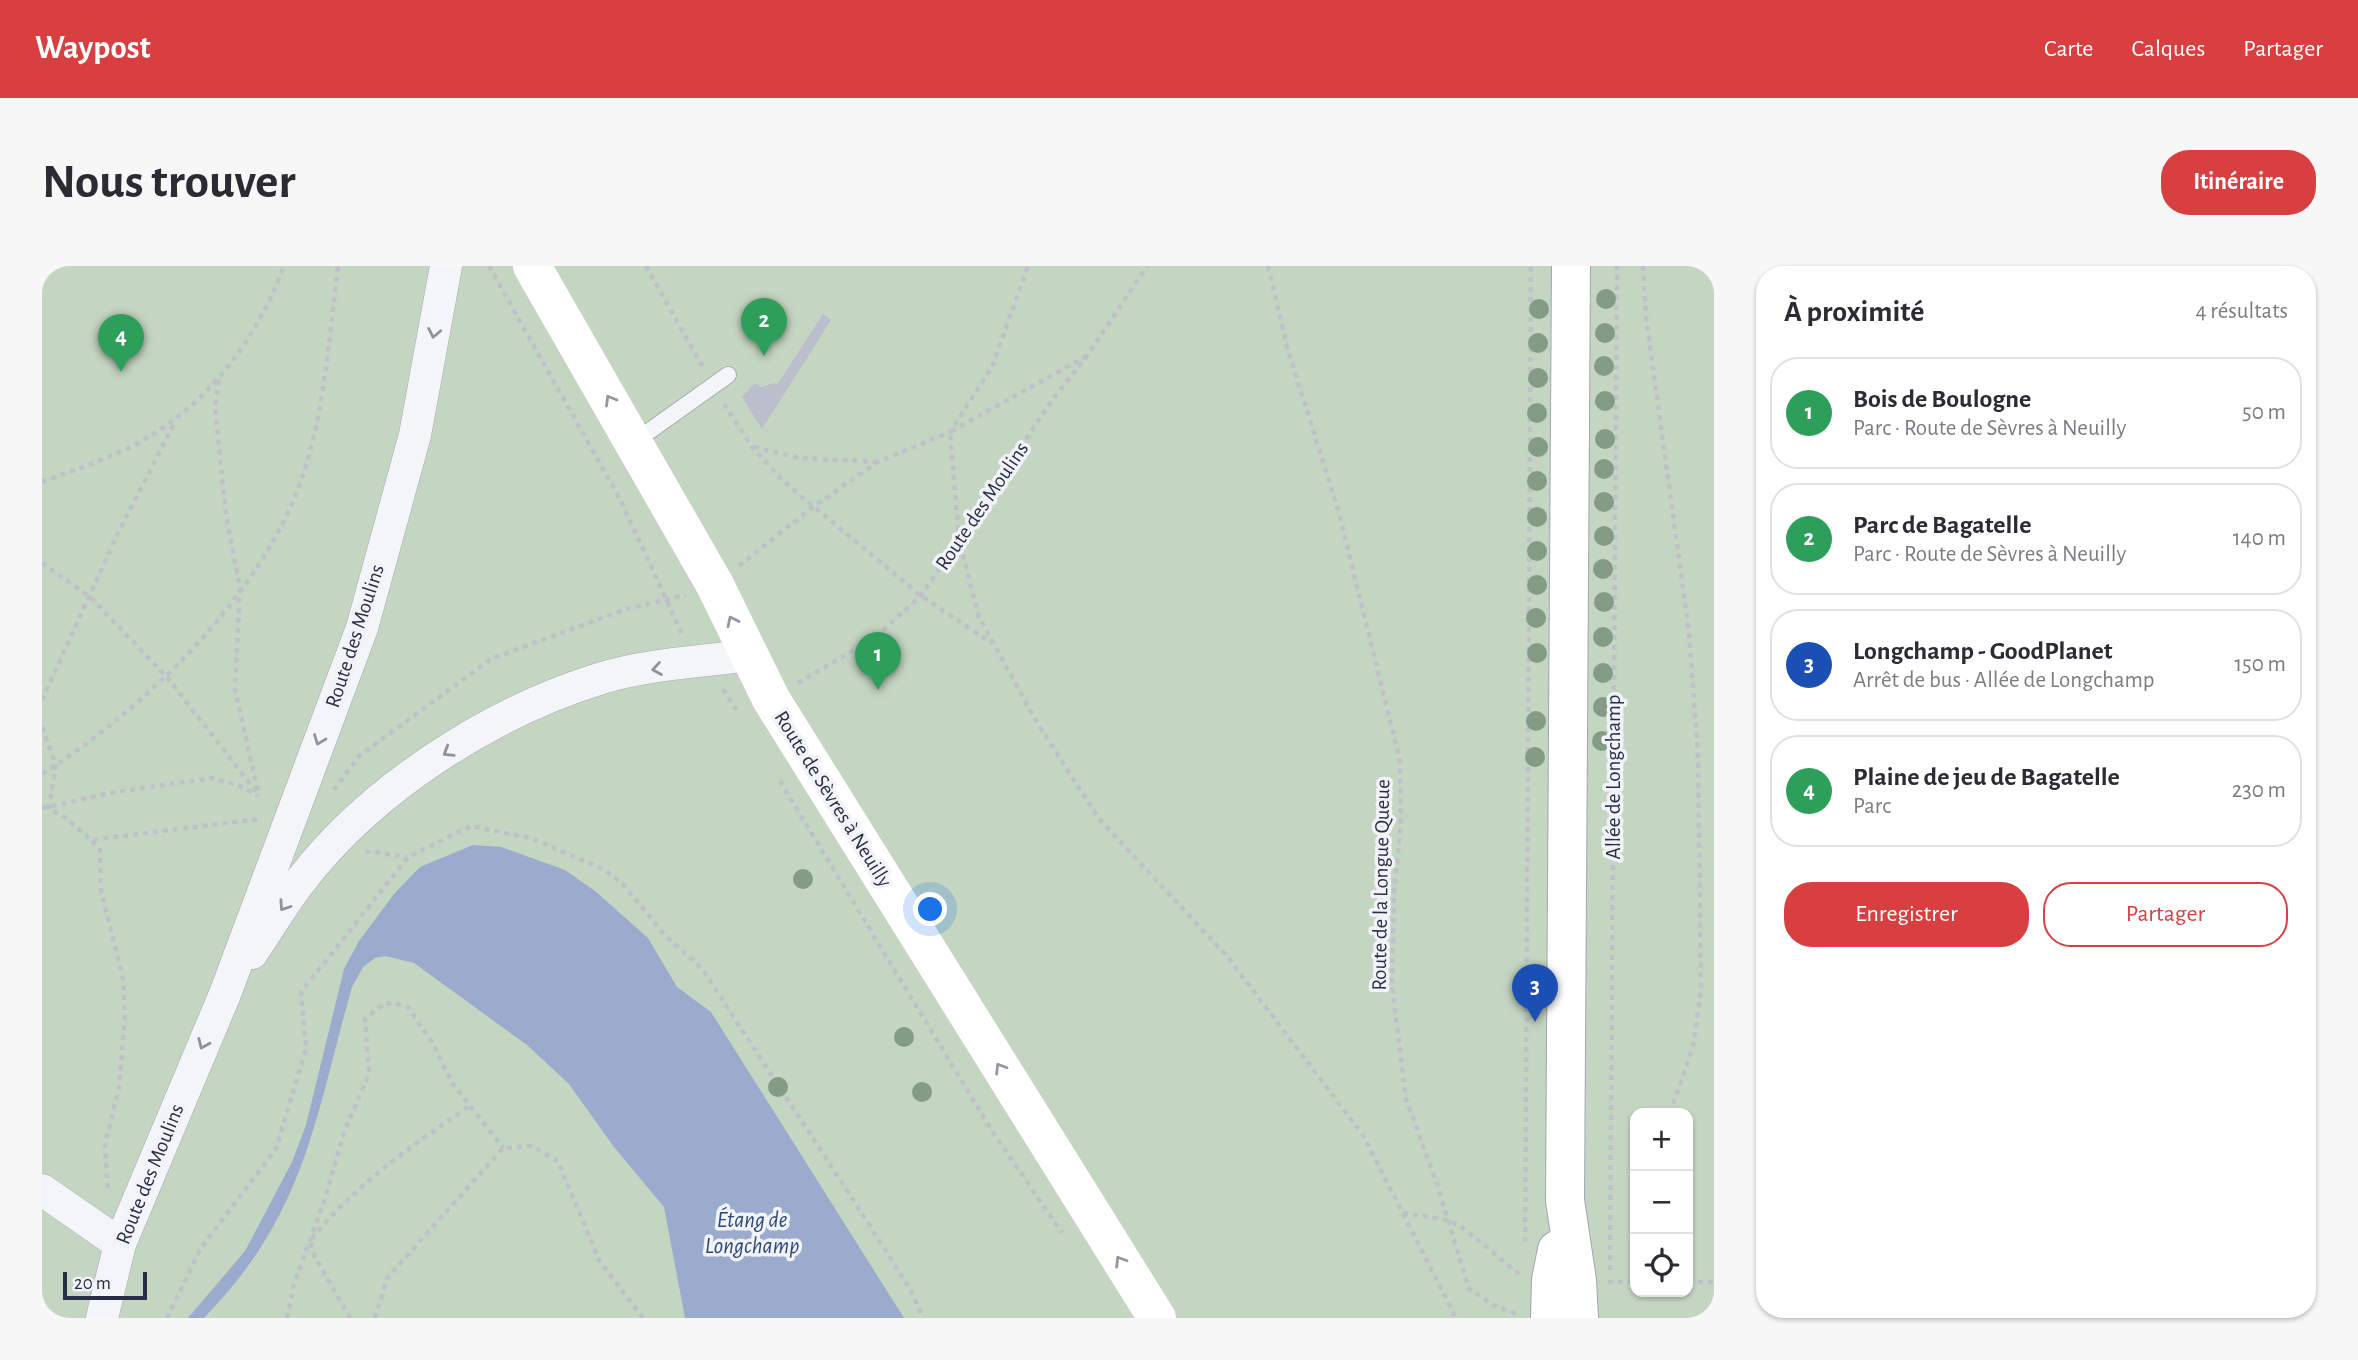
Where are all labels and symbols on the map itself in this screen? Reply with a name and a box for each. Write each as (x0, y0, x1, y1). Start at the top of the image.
pin: 2 (741, 298, 787, 356)
pin: 4 (98, 314, 144, 372)
one-way arrow (427, 327, 442, 339)
one-way arrow (605, 395, 618, 408)
street label: Route des Moulins (932, 438, 1032, 574)
street label: Route des Moulins (322, 562, 388, 710)
one-way arrow (727, 616, 741, 628)
pin: 1 (855, 632, 901, 690)
one-way arrow (651, 661, 663, 676)
street label: Allée de Longchamp (1603, 695, 1624, 859)
street label: Route de Sèvres à Neuilly (770, 707, 896, 891)
one-way arrow (314, 733, 328, 745)
one-way arrow (442, 744, 455, 757)
street label: Route de la Longue Queue (1369, 779, 1393, 991)
your location (913, 892, 947, 926)
one-way arrow (279, 899, 292, 912)
pin: 3 (1512, 964, 1558, 1022)
one-way arrow (197, 1037, 211, 1049)
one-way arrow (995, 1062, 1008, 1075)
street label: Route des Moulins (112, 1101, 188, 1247)
water label: Étang de Longchamp (705, 1206, 799, 1258)
one-way arrow (1115, 1256, 1128, 1269)
scale bar (63, 1269, 147, 1301)

